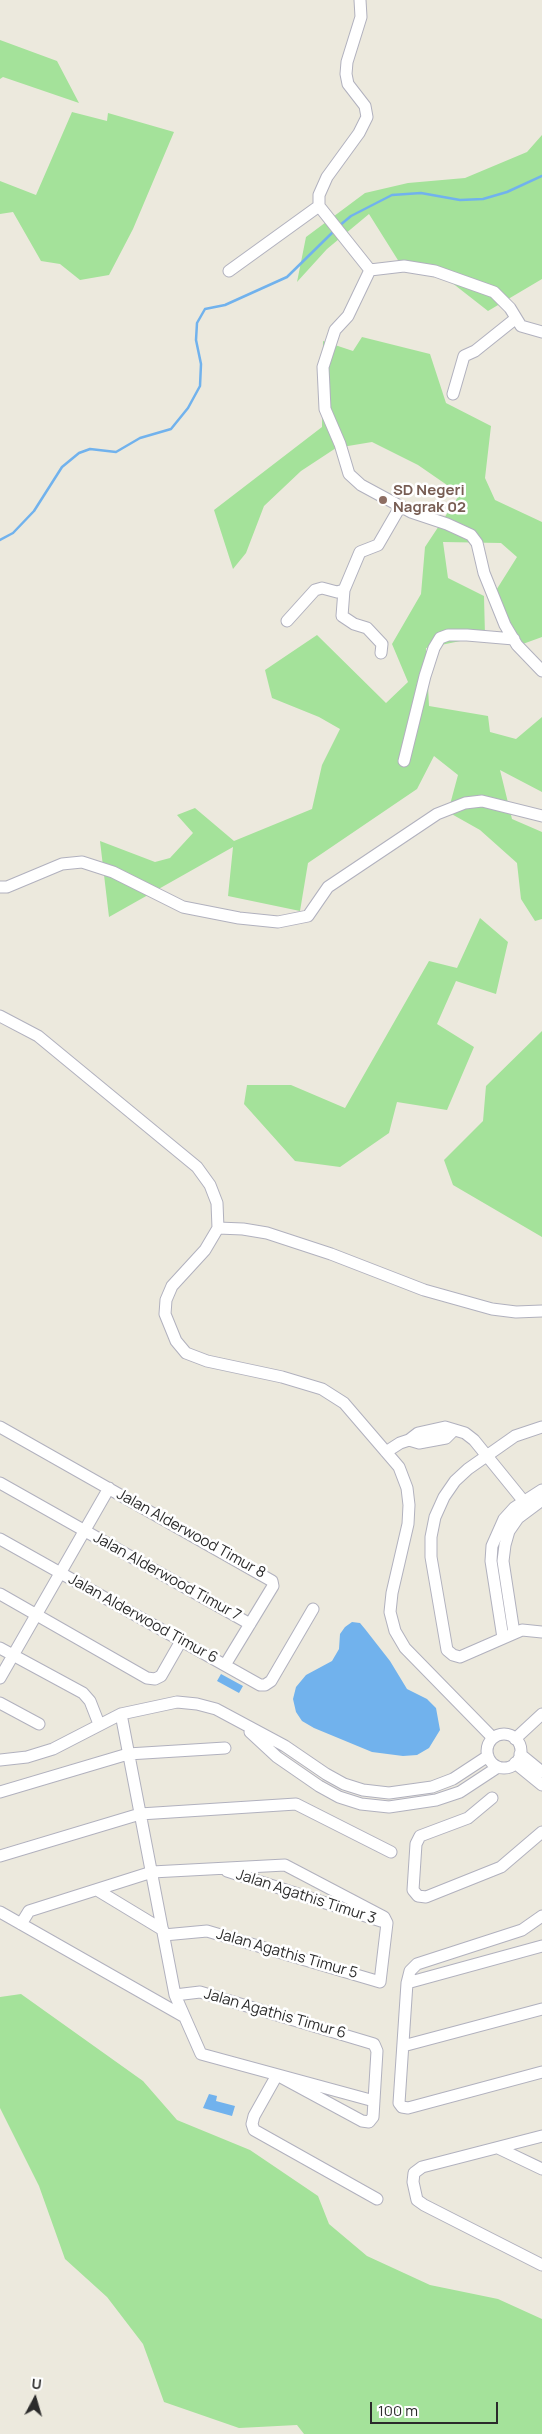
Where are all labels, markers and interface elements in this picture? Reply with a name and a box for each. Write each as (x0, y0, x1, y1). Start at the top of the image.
place label: SD Negeri Nagrak 02 (393, 482, 466, 517)
marker: SD Negeri Nagrak 02 (377, 494, 389, 506)
street label: Jalan Alderwood Timur 8 (114, 1486, 268, 1582)
street label: Jalan Alderwood Timur 7 (90, 1529, 244, 1625)
street label: Jalan Alderwood Timur 6 (65, 1570, 221, 1668)
street label: Jalan Agathis Timur 3 (234, 1866, 378, 1928)
street label: Jalan Agathis Timur 5 (214, 1925, 360, 1983)
street label: Jalan Agathis Timur 6 (202, 1985, 348, 2043)
north arrow (10, 2374, 60, 2424)
text: U (31, 2374, 43, 2394)
scale bar (372, 2392, 500, 2424)
text: 100 m (378, 2400, 418, 2421)

